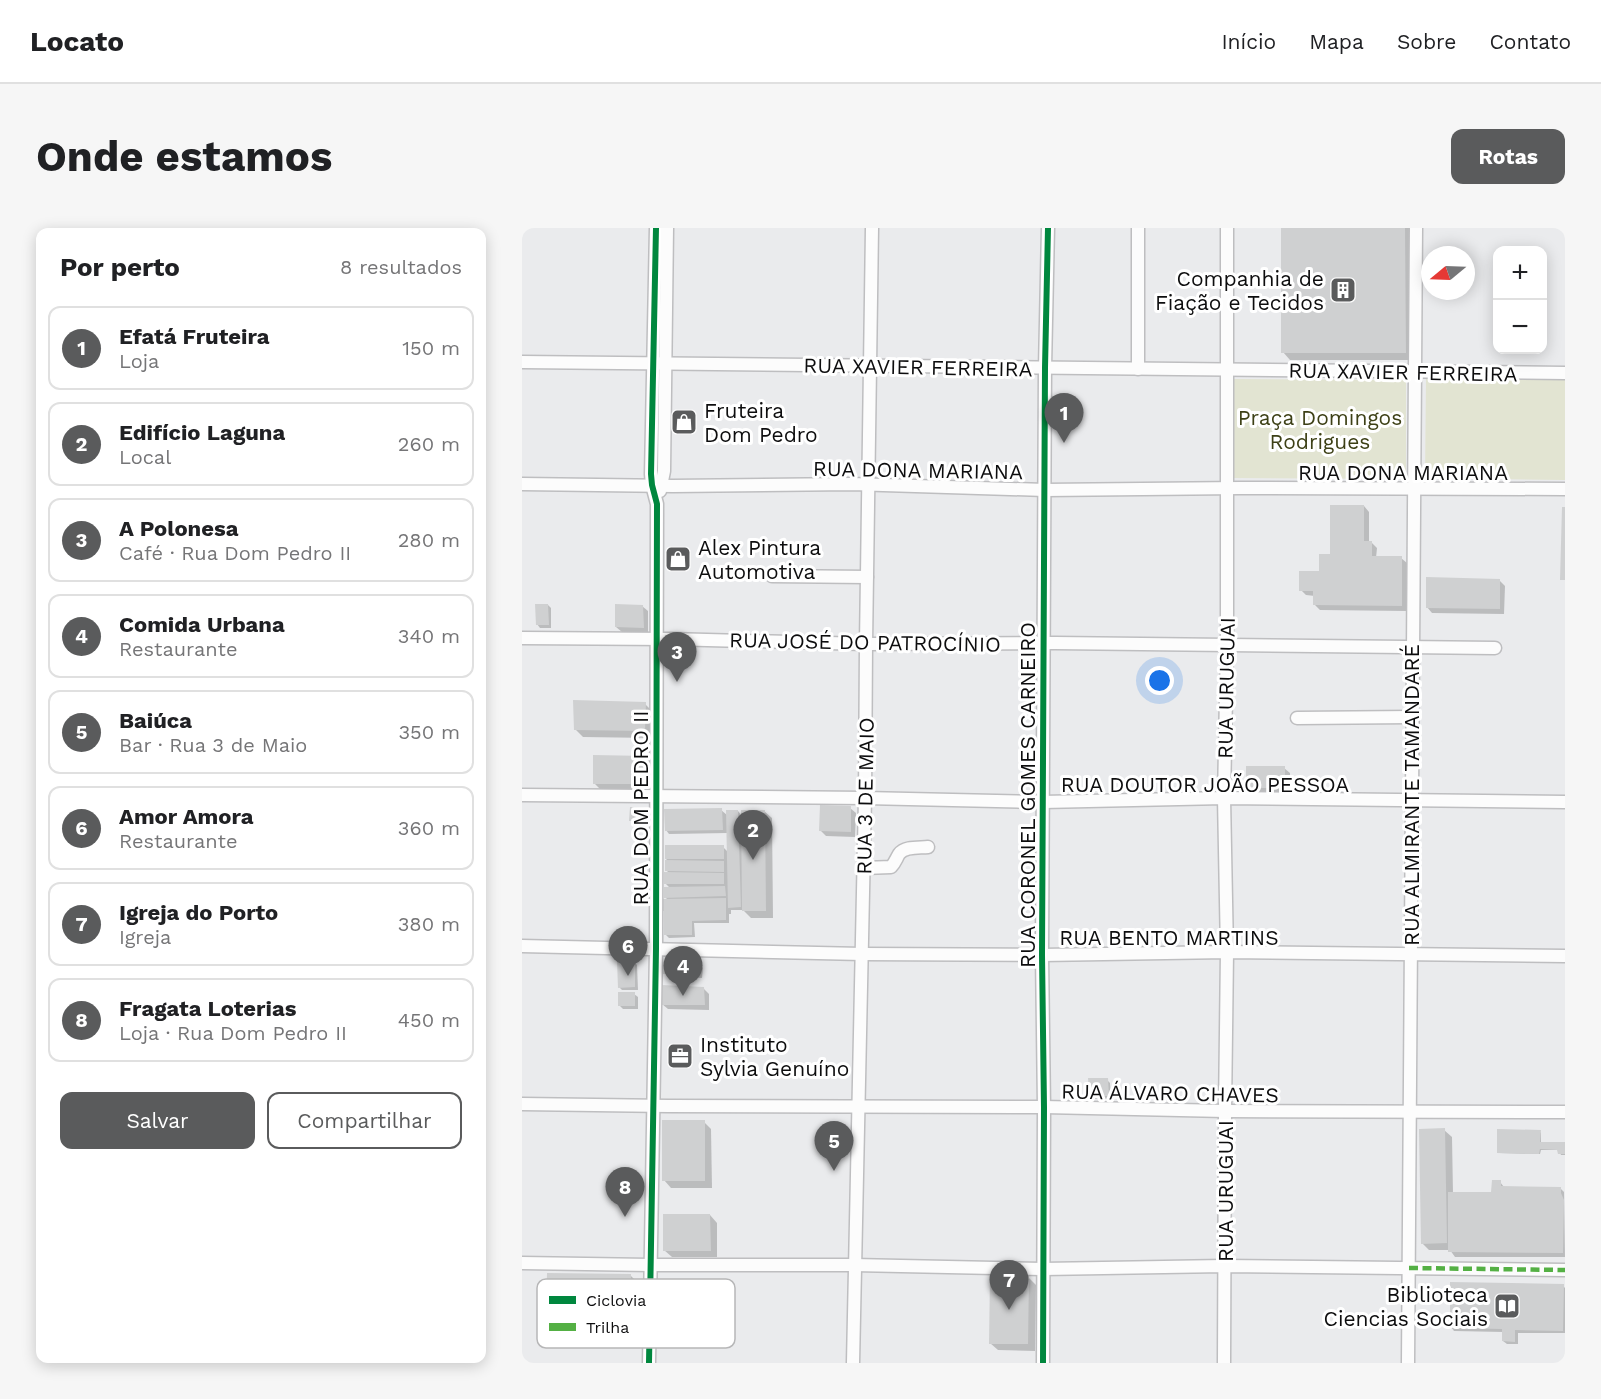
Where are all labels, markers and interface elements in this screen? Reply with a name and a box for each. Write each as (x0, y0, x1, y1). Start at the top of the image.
text: Locato (30, 25, 124, 58)
text: Início (1221, 29, 1276, 54)
text: Mapa (1309, 29, 1364, 54)
text: Sobre (1397, 29, 1456, 54)
text: Contato (1489, 29, 1571, 54)
button: Rotas (1451, 129, 1565, 184)
text: Onde estamos (36, 132, 332, 181)
north arrow (1421, 246, 1475, 300)
map controls (1493, 246, 1547, 354)
button: + (1493, 246, 1547, 300)
text: Por perto (60, 252, 180, 282)
text: 8 resultados (340, 255, 462, 279)
place label: Companhia de Fiação e Tecidos (1155, 266, 1324, 315)
building icon: Companhia de Fiação e Tecidos (1328, 275, 1358, 305)
button: − (1493, 300, 1547, 354)
text: Efatá Fruteira (119, 324, 270, 349)
text: 1 (77, 336, 86, 360)
text: 150 m (402, 336, 460, 360)
text: Loja (119, 349, 159, 373)
street label: RUA XAVIER FERREIRA (803, 353, 1033, 381)
street label: RUA XAVIER FERREIRA (1288, 358, 1518, 386)
pin: 1 (1044, 394, 1084, 443)
place label: Fruteira Dom Pedro (704, 398, 818, 447)
park label: Praça Domingos Rodrigues (1238, 405, 1402, 454)
shop icon: Fruteira Dom Pedro (669, 407, 699, 437)
text: Edifício Laguna (119, 420, 285, 445)
text: 2 (76, 432, 87, 456)
text: 260 m (398, 432, 460, 456)
text: Local (119, 445, 171, 469)
street label: RUA DONA MARIANA (813, 456, 1023, 484)
street label: RUA DONA MARIANA (1298, 460, 1508, 485)
text: A Polonesa (119, 516, 238, 541)
text: 3 (76, 528, 87, 552)
text: 280 m (398, 528, 460, 552)
place label: Alex Pintura Automotiva (698, 535, 821, 584)
text: Café · Rua Dom Pedro II (119, 541, 351, 565)
shop icon: Alex Pintura Automotiva (663, 544, 693, 574)
text: Comida Urbana (119, 612, 285, 637)
street label: RUA URUGUAI (1212, 617, 1240, 759)
street label: RUA CORONEL GOMES CARNEIRO (1015, 622, 1040, 968)
text: 4 (75, 624, 88, 648)
text: 340 m (398, 624, 460, 648)
street label: RUA JOSÉ DO PATROCÍNIO (729, 627, 1001, 657)
pin: 3 (658, 632, 696, 682)
text: Restaurante (119, 637, 237, 661)
street label: RUA ALMIRANTE TAMANDARÉ (1399, 644, 1424, 946)
your location (1145, 666, 1174, 695)
text: Baiúca (119, 708, 192, 733)
street label: RUA DOM PEDRO II (628, 711, 653, 905)
street label: RUA 3 DE MAIO (851, 717, 879, 875)
text: 5 (76, 720, 87, 744)
text: 350 m (398, 720, 460, 744)
text: Bar · Rua 3 de Maio (119, 733, 307, 757)
street label: RUA DOUTOR JOÃO PESSOA (1061, 772, 1349, 797)
text: Amor Amora (119, 804, 254, 829)
pin: 2 (734, 810, 772, 860)
text: 6 (75, 816, 88, 840)
text: 360 m (398, 816, 460, 840)
text: Restaurante (119, 829, 237, 853)
text: Igreja do Porto (119, 900, 278, 925)
text: 7 (75, 912, 88, 936)
text: 380 m (398, 912, 460, 936)
text: Igreja (119, 925, 171, 949)
street label: RUA BENTO MARTINS (1059, 925, 1279, 950)
pin: 6 (608, 926, 648, 976)
pin: 4 (664, 946, 702, 996)
text: Fragata Loterias (119, 996, 296, 1021)
text: 8 (75, 1008, 88, 1032)
text: 450 m (398, 1008, 460, 1032)
text: Loja · Rua Dom Pedro II (119, 1021, 347, 1045)
place label: Instituto Sylvia Genuíno (700, 1032, 849, 1081)
office icon: Instituto Sylvia Genuíno (665, 1041, 695, 1071)
street label: RUA ÁLVARO CHAVES (1061, 1079, 1279, 1107)
button: Salvar (60, 1092, 255, 1149)
button: Compartilhar (267, 1092, 462, 1149)
street label: RUA URUGUAI (1213, 1120, 1238, 1262)
pin: 5 (814, 1122, 854, 1171)
pin: 8 (606, 1168, 644, 1217)
pin: 7 (990, 1260, 1028, 1310)
legend (537, 1279, 735, 1348)
place label: Biblioteca Ciencias Sociais (1323, 1282, 1488, 1331)
text: Ciclovia (586, 1291, 646, 1310)
library icon: Biblioteca Ciencias Sociais (1492, 1291, 1522, 1321)
text: Trilha (586, 1318, 629, 1337)

